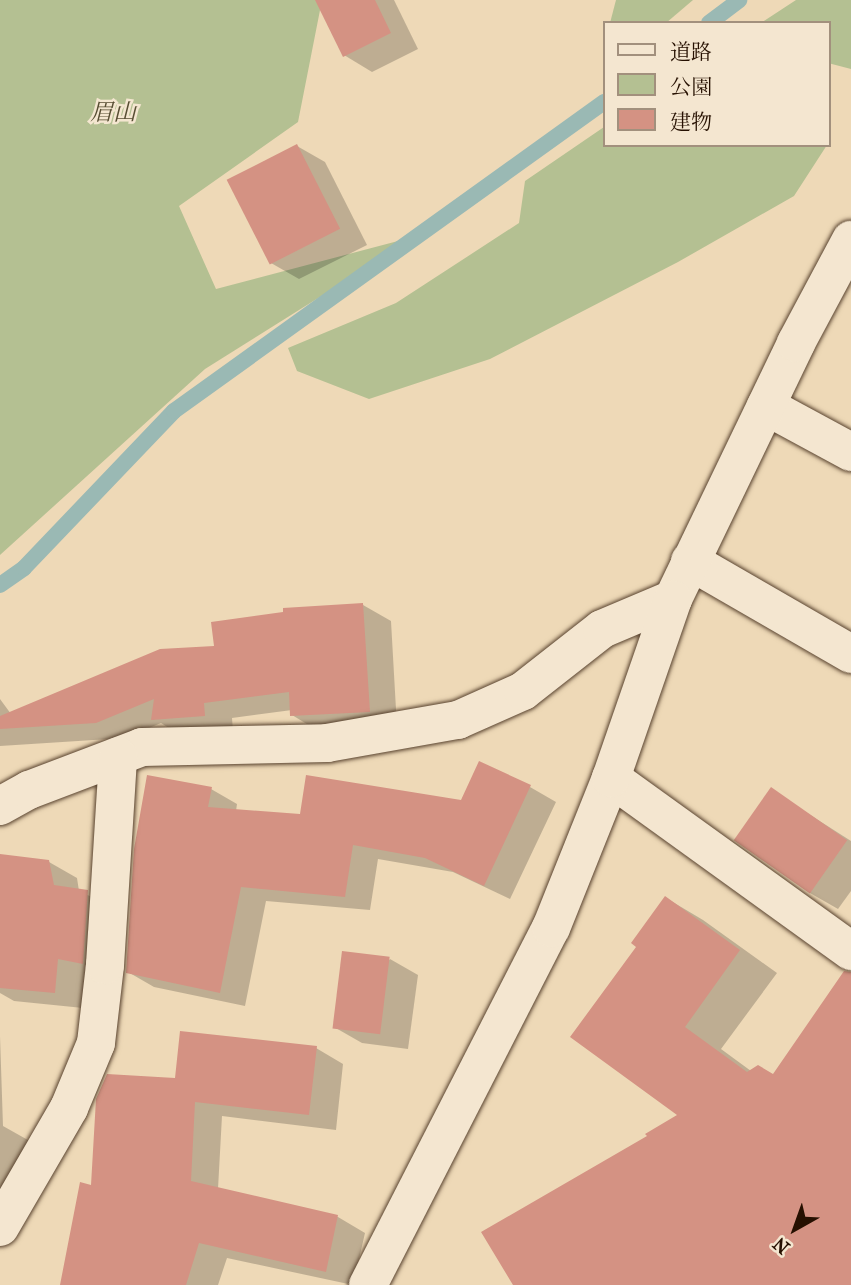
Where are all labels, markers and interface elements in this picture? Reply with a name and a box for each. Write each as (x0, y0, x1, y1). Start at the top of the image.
legend (602, 21, 830, 147)
text: 道路 (670, 40, 712, 64)
text: 公園 (670, 75, 712, 99)
park label: 眉山 (90, 99, 136, 127)
text: 建物 (670, 110, 712, 134)
north arrow (760, 1194, 830, 1264)
text: N (769, 1232, 794, 1258)

